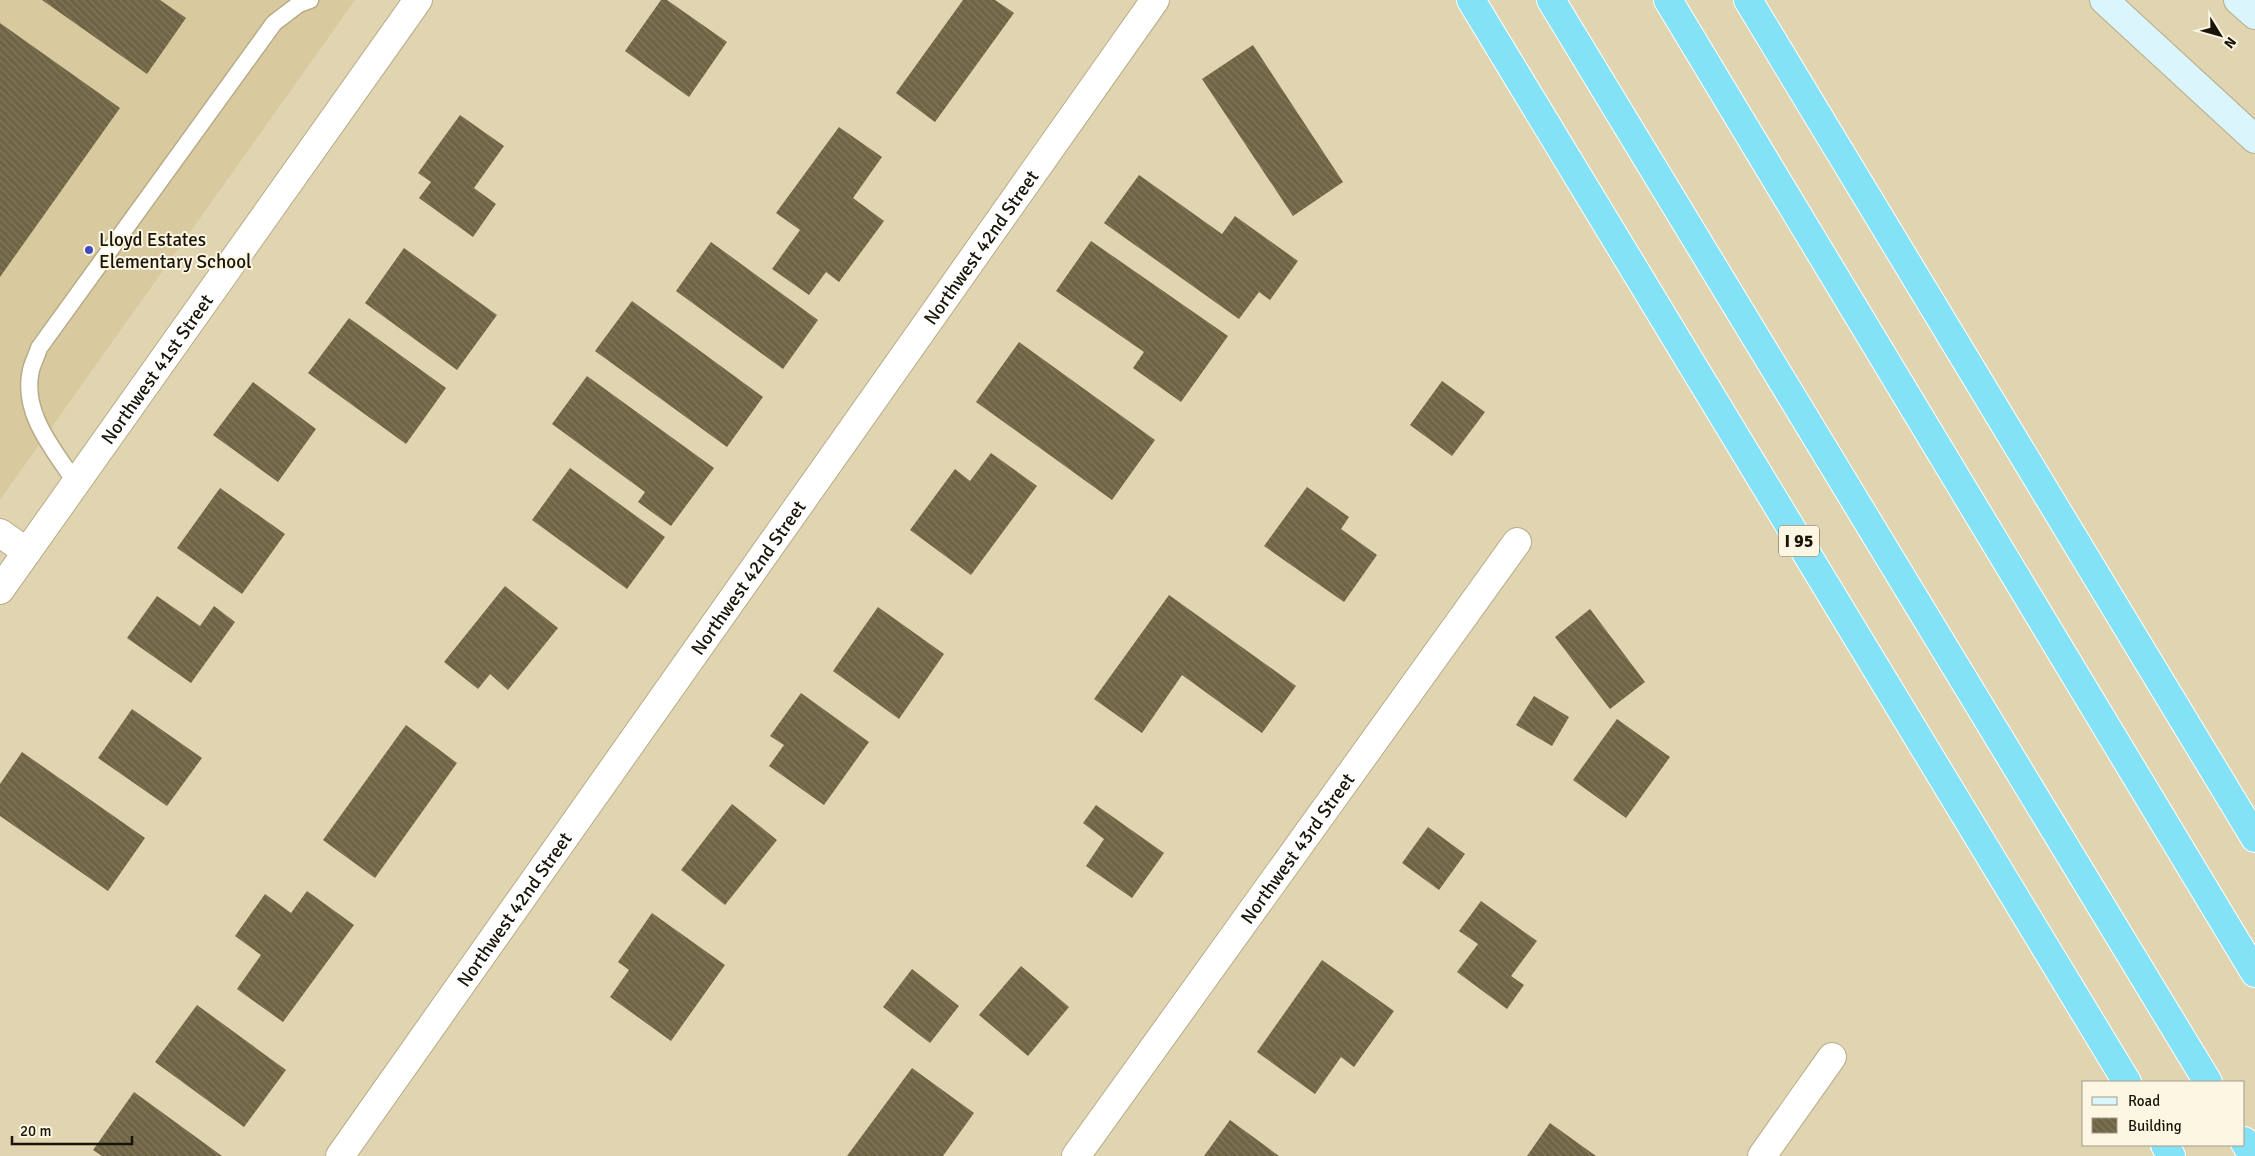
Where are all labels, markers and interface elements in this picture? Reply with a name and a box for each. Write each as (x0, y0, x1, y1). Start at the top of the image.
north arrow (2195, 10, 2245, 60)
text: N (2220, 34, 2240, 52)
street label: Northwest 42nd Street (919, 165, 1045, 330)
place label: Lloyd Estates Elementary School (99, 228, 252, 274)
marker: Lloyd Estates Elementary School (83, 244, 95, 256)
street label: Northwest 41st Street (96, 289, 219, 449)
street label: Northwest 42nd Street (686, 496, 812, 660)
road number: I 95 (1779, 526, 1819, 556)
street label: Northwest 43rd Street (1236, 768, 1360, 929)
street label: Northwest 42nd Street (452, 827, 578, 992)
legend (2082, 1081, 2245, 1146)
text: Road (2128, 1092, 2160, 1110)
scale bar (12, 1114, 132, 1146)
text: Building (2128, 1117, 2182, 1135)
text: 20 m (20, 1122, 51, 1140)

